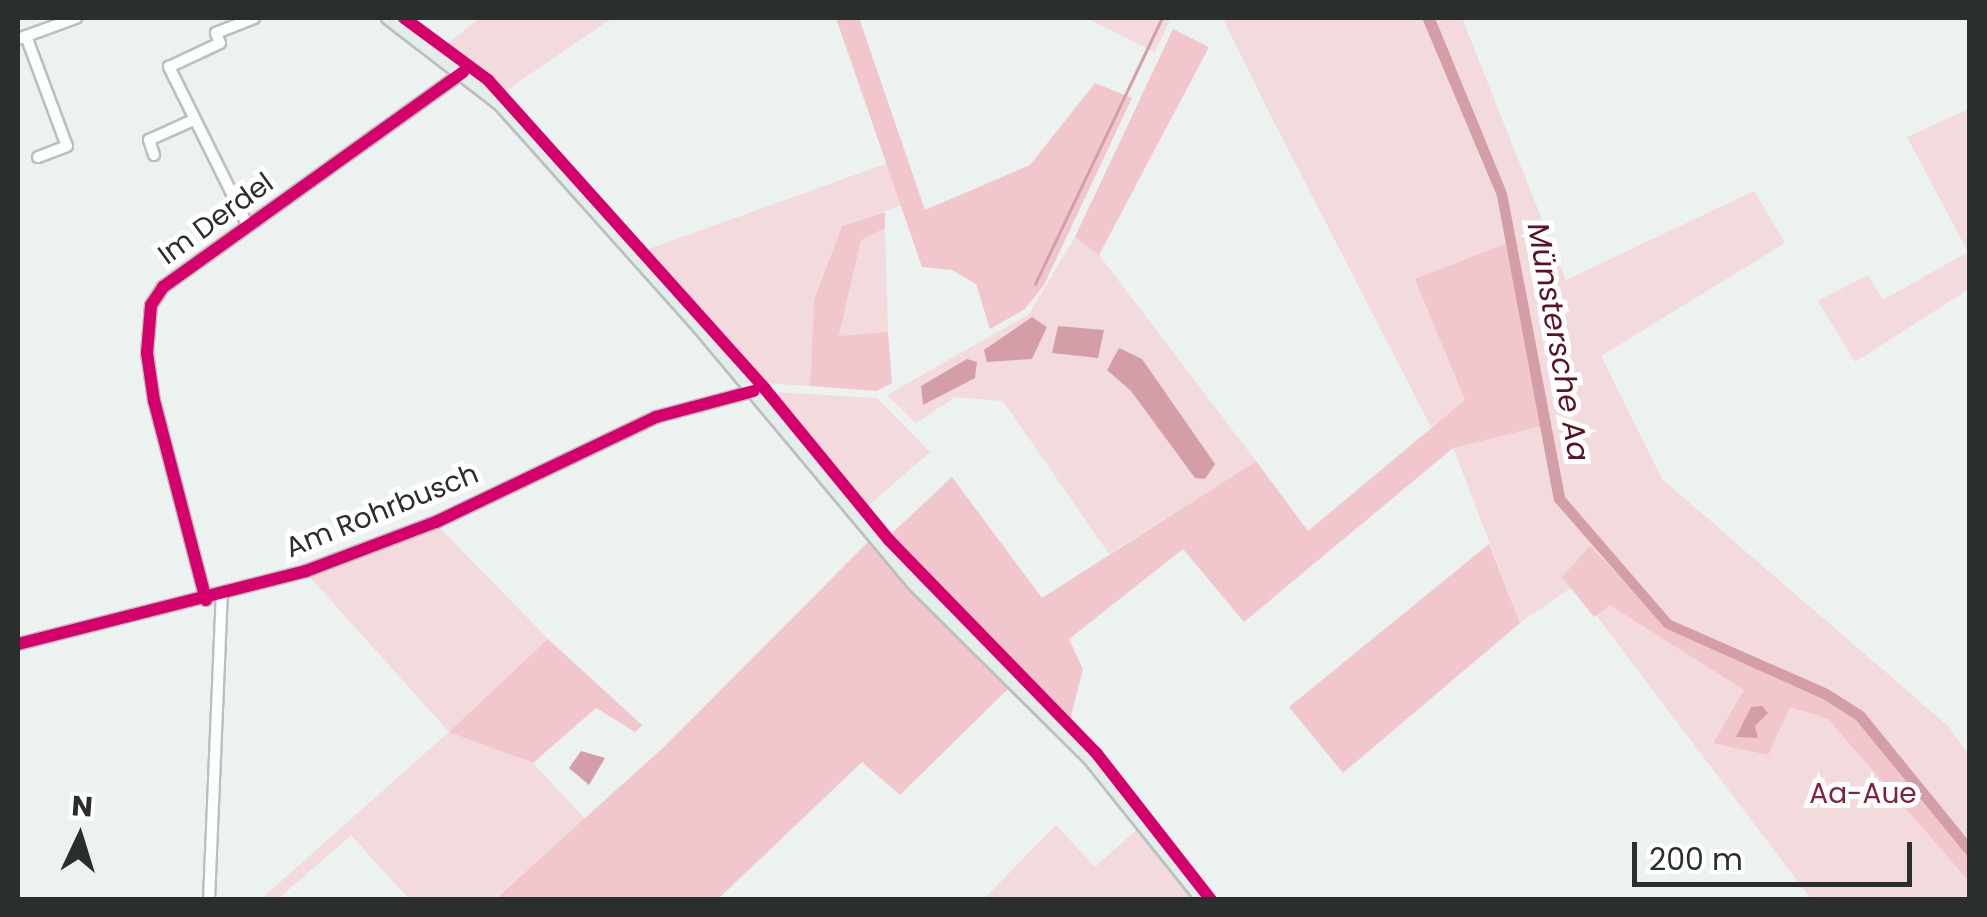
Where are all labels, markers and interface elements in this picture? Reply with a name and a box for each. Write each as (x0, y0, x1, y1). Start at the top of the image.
street label: Im Derdel (152, 166, 280, 272)
water label: Münstersche Aa (1519, 220, 1597, 464)
street label: Am Rohrbusch (281, 457, 483, 565)
park label: Aa-Aue (1809, 777, 1917, 811)
text: N (70, 786, 94, 827)
north arrow (30, 787, 130, 887)
scale bar (1637, 822, 1917, 884)
text: 200 m (1649, 838, 1743, 881)

